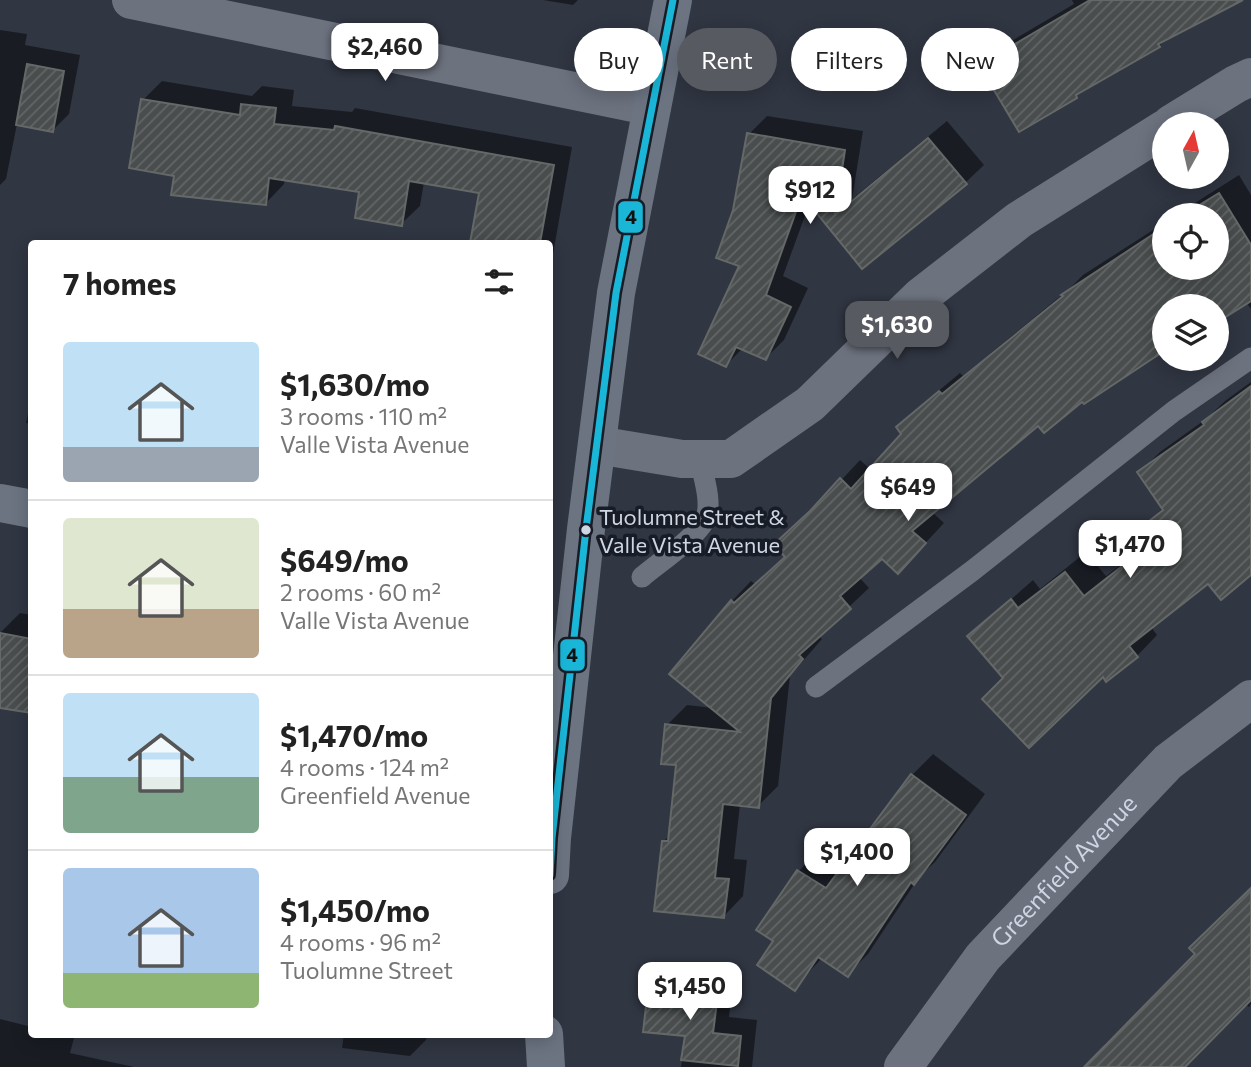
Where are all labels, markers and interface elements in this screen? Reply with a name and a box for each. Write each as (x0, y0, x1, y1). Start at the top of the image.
pin: $2,460 (328, 24, 442, 83)
chip: Buy (574, 28, 663, 91)
chip: Rent (677, 28, 777, 91)
chip: Filters (791, 28, 907, 91)
chip: New (921, 28, 1019, 91)
text: $2,460 (347, 32, 423, 60)
north arrow (1152, 112, 1228, 189)
map controls (1152, 112, 1229, 371)
pin: $912 (769, 166, 851, 226)
text: $912 (785, 175, 835, 203)
line badge: 4 (617, 200, 644, 234)
button: locate (1152, 203, 1229, 280)
text: 4 (625, 205, 637, 228)
icon: filters (480, 263, 518, 301)
text: 7 homes (63, 264, 176, 301)
button: layers (1152, 294, 1229, 371)
pin: $1,630 (840, 302, 954, 361)
text: $1,630 (861, 310, 933, 338)
text: $1,630/mo (280, 365, 430, 402)
icon: home (119, 370, 203, 454)
text: 3 rooms · 110 m² (280, 402, 447, 430)
text: Valle Vista Avenue (280, 430, 469, 458)
pin: $649 (867, 463, 949, 523)
text: $649 (880, 472, 936, 500)
place label: Tuolumne Street & Valle Vista Avenue (599, 503, 785, 558)
pin: $1,470 (1073, 520, 1187, 580)
marker: Tuolumne Street & Valle Vista Avenue (579, 523, 593, 537)
text: $1,470 (1095, 529, 1165, 557)
text: $649/mo (280, 541, 409, 578)
icon: home (119, 546, 203, 630)
text: 2 rooms · 60 m² (280, 578, 441, 606)
text: Valle Vista Avenue (280, 606, 469, 634)
line badge: 4 (559, 638, 586, 672)
text: 4 (566, 643, 578, 666)
text: $1,470/mo (280, 716, 428, 753)
icon: home (119, 721, 203, 805)
text: 4 rooms · 124 m² (280, 753, 449, 781)
text: Greenfield Avenue (280, 781, 470, 809)
street label: Greenfield Avenue (984, 788, 1142, 952)
pin: $1,400 (800, 828, 914, 888)
text: $1,400 (820, 837, 894, 865)
text: $1,450/mo (280, 891, 430, 928)
icon: home (119, 896, 203, 980)
text: 4 rooms · 96 m² (280, 928, 441, 956)
text: Tuolumne Street (280, 956, 453, 984)
pin: $1,450 (633, 962, 747, 1022)
text: $1,450 (654, 971, 726, 999)

